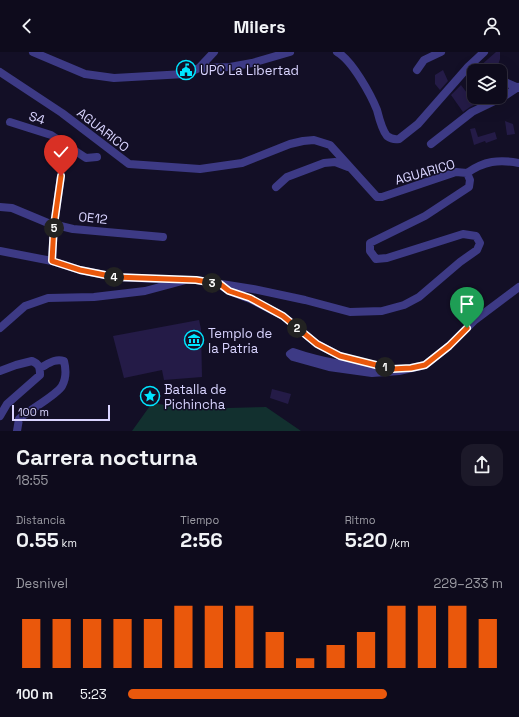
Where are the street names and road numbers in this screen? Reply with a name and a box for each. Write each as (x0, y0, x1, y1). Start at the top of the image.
street label: AGUARICO (73, 104, 133, 156)
street label: S4 (27, 107, 47, 129)
street label: AGUARICO (393, 155, 457, 189)
street label: OE12 (78, 208, 109, 228)

